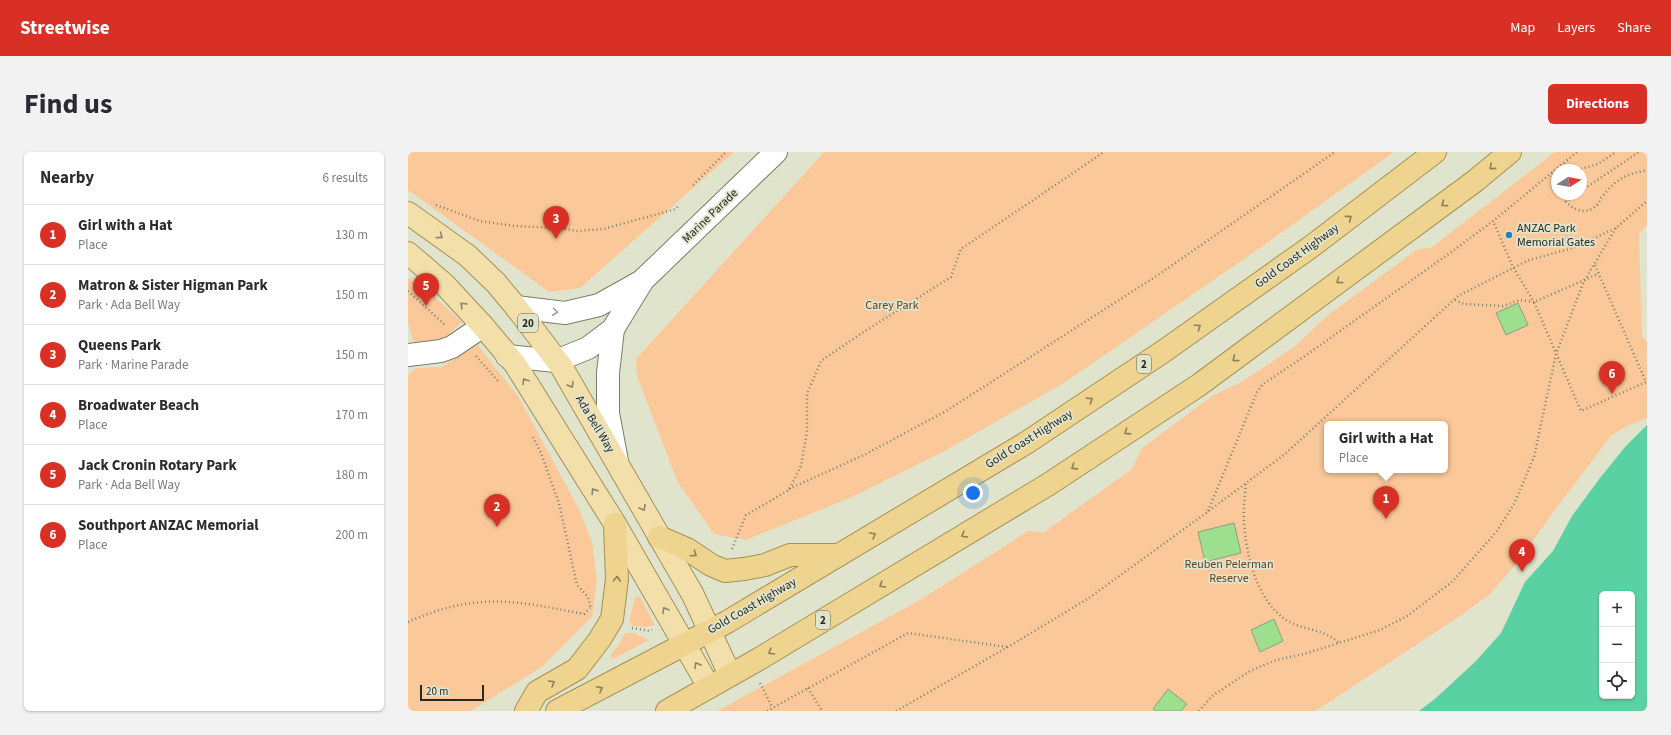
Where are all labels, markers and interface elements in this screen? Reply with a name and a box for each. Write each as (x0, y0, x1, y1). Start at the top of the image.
text: Streetwise (20, 15, 110, 42)
text: Map (1510, 18, 1535, 38)
text: Layers (1557, 18, 1595, 38)
text: Share (1617, 18, 1651, 38)
text: Find us (24, 84, 112, 124)
button: Directions (1548, 84, 1647, 124)
one-way arrow (1490, 162, 1497, 169)
north arrow (1551, 164, 1587, 200)
text: Nearby (40, 166, 94, 190)
text: 6 results (323, 169, 368, 187)
street label: Marine Parade (678, 185, 742, 247)
one-way arrow (1441, 199, 1448, 206)
pin: 3 (543, 206, 569, 239)
text: Girl with a Hat (78, 215, 172, 236)
one-way arrow (1344, 216, 1351, 223)
street label: Gold Coast Highway (1252, 219, 1343, 292)
place label: ANZAC Park Memorial Gates (1517, 220, 1595, 251)
text: 1 (50, 226, 56, 244)
text: 130 m (335, 226, 368, 244)
marker: ANZAC Park Memorial Gates (1504, 230, 1514, 240)
one-way arrow (435, 231, 442, 238)
text: Place (78, 236, 107, 254)
pin: 5 (413, 273, 439, 306)
text: Matron & Sister Higman Park (78, 275, 268, 296)
one-way arrow (1336, 277, 1343, 284)
text: 2 (50, 286, 56, 304)
text: 150 m (335, 286, 368, 304)
text: Park · Ada Bell Way (78, 296, 180, 314)
park label: Carey Park (865, 297, 919, 314)
one-way arrow (461, 302, 468, 310)
one-way arrow (552, 307, 558, 316)
road number: 20 (518, 314, 538, 332)
one-way arrow (1194, 324, 1201, 332)
text: Queens Park (78, 335, 161, 356)
text: 3 (50, 346, 56, 364)
text: 150 m (335, 346, 368, 364)
one-way arrow (1232, 354, 1239, 361)
road number: 2 (1137, 355, 1151, 373)
text: Park · Marine Parade (78, 356, 188, 374)
pin: 6 (1599, 361, 1625, 394)
one-way arrow (523, 378, 530, 385)
one-way arrow (567, 381, 574, 388)
street label: Ada Bell Way (571, 392, 619, 456)
text: Broadwater Beach (78, 395, 199, 416)
one-way arrow (1086, 397, 1093, 405)
street label: Gold Coast Highway (982, 405, 1076, 473)
text: 4 (50, 406, 56, 424)
text: 170 m (335, 406, 368, 424)
text: Place (78, 416, 107, 434)
popup (1324, 421, 1448, 473)
one-way arrow (1124, 427, 1131, 435)
text: Girl with a Hat (1339, 428, 1433, 449)
text: Place (1339, 449, 1368, 467)
text: Jack Cronin Rotary Park (78, 455, 237, 476)
one-way arrow (1071, 462, 1078, 470)
text: 5 (50, 466, 56, 484)
text: 180 m (335, 466, 368, 484)
text: Park · Ada Bell Way (78, 476, 180, 494)
your location (963, 483, 983, 503)
pin: 1 (1373, 486, 1399, 519)
one-way arrow (591, 488, 599, 495)
pin: 2 (484, 494, 510, 527)
one-way arrow (638, 503, 645, 511)
text: Southport ANZAC Memorial (78, 515, 259, 536)
text: 6 (50, 526, 56, 544)
text: 200 m (335, 526, 368, 544)
one-way arrow (961, 531, 968, 538)
one-way arrow (869, 532, 876, 540)
text: Place (78, 536, 107, 554)
pin: 4 (1509, 539, 1535, 572)
one-way arrow (690, 549, 697, 556)
park label: Reuben Pelerman Reserve (1185, 556, 1273, 587)
street label: Gold Coast Highway (704, 573, 800, 638)
one-way arrow (612, 576, 621, 582)
one-way arrow (879, 580, 886, 587)
map controls (1599, 591, 1635, 699)
button: + (1599, 591, 1635, 627)
one-way arrow (662, 607, 669, 614)
road number: 2 (816, 611, 830, 629)
button: − (1599, 627, 1635, 663)
one-way arrow (768, 647, 775, 654)
one-way arrow (694, 662, 701, 669)
button: locate (1599, 663, 1635, 699)
one-way arrow (548, 681, 555, 688)
scale bar (420, 683, 484, 702)
text: 20 m (426, 684, 448, 699)
one-way arrow (596, 686, 603, 694)

